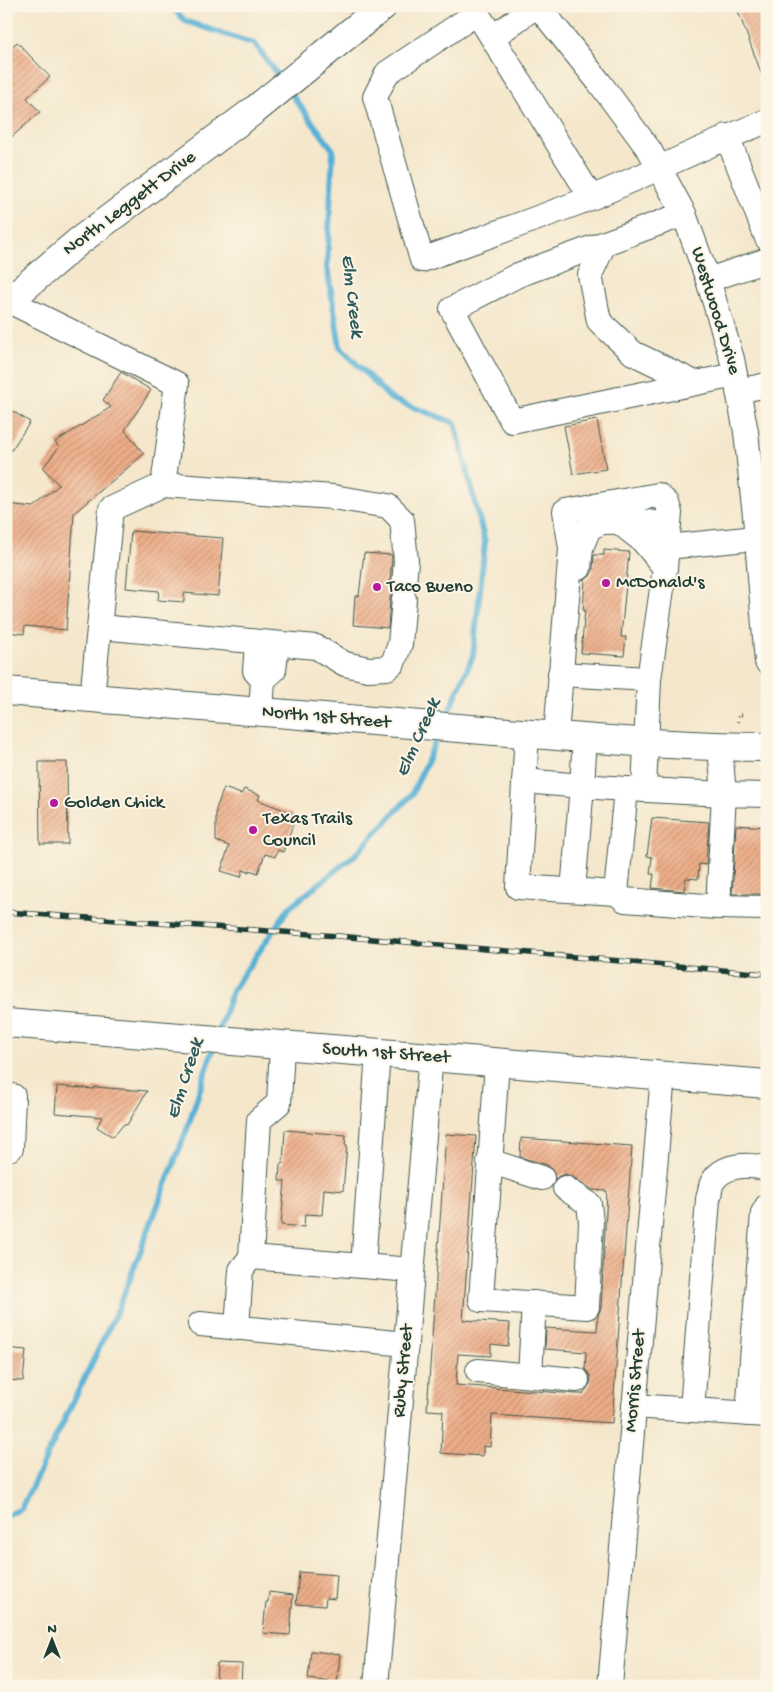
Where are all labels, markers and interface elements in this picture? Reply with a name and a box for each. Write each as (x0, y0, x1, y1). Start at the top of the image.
street label: North Leggett Drive (59, 146, 201, 262)
street label: Westwood Drive (685, 244, 745, 378)
water label: Elm Creek (335, 253, 368, 341)
place label: McDonald's (616, 572, 706, 595)
place label: Taco Bueno (386, 576, 473, 599)
marker: McDonald's (600, 577, 612, 589)
marker: Taco Bueno (371, 581, 383, 593)
water label: Elm Creek (392, 693, 447, 781)
street label: North 1st Street (261, 701, 394, 735)
place label: Golden Chick (64, 792, 166, 815)
marker: Golden Chick (48, 797, 60, 809)
place label: Texas Trails Council (262, 808, 353, 853)
marker: Texas Trails Council (247, 824, 259, 836)
water label: Elm Creek (162, 1034, 210, 1122)
street label: South 1st Street (322, 1038, 453, 1070)
street label: Ruby Street (388, 1321, 420, 1419)
street label: Morris Street (620, 1327, 652, 1433)
north arrow (28, 1614, 78, 1664)
text: N (47, 1621, 57, 1638)

